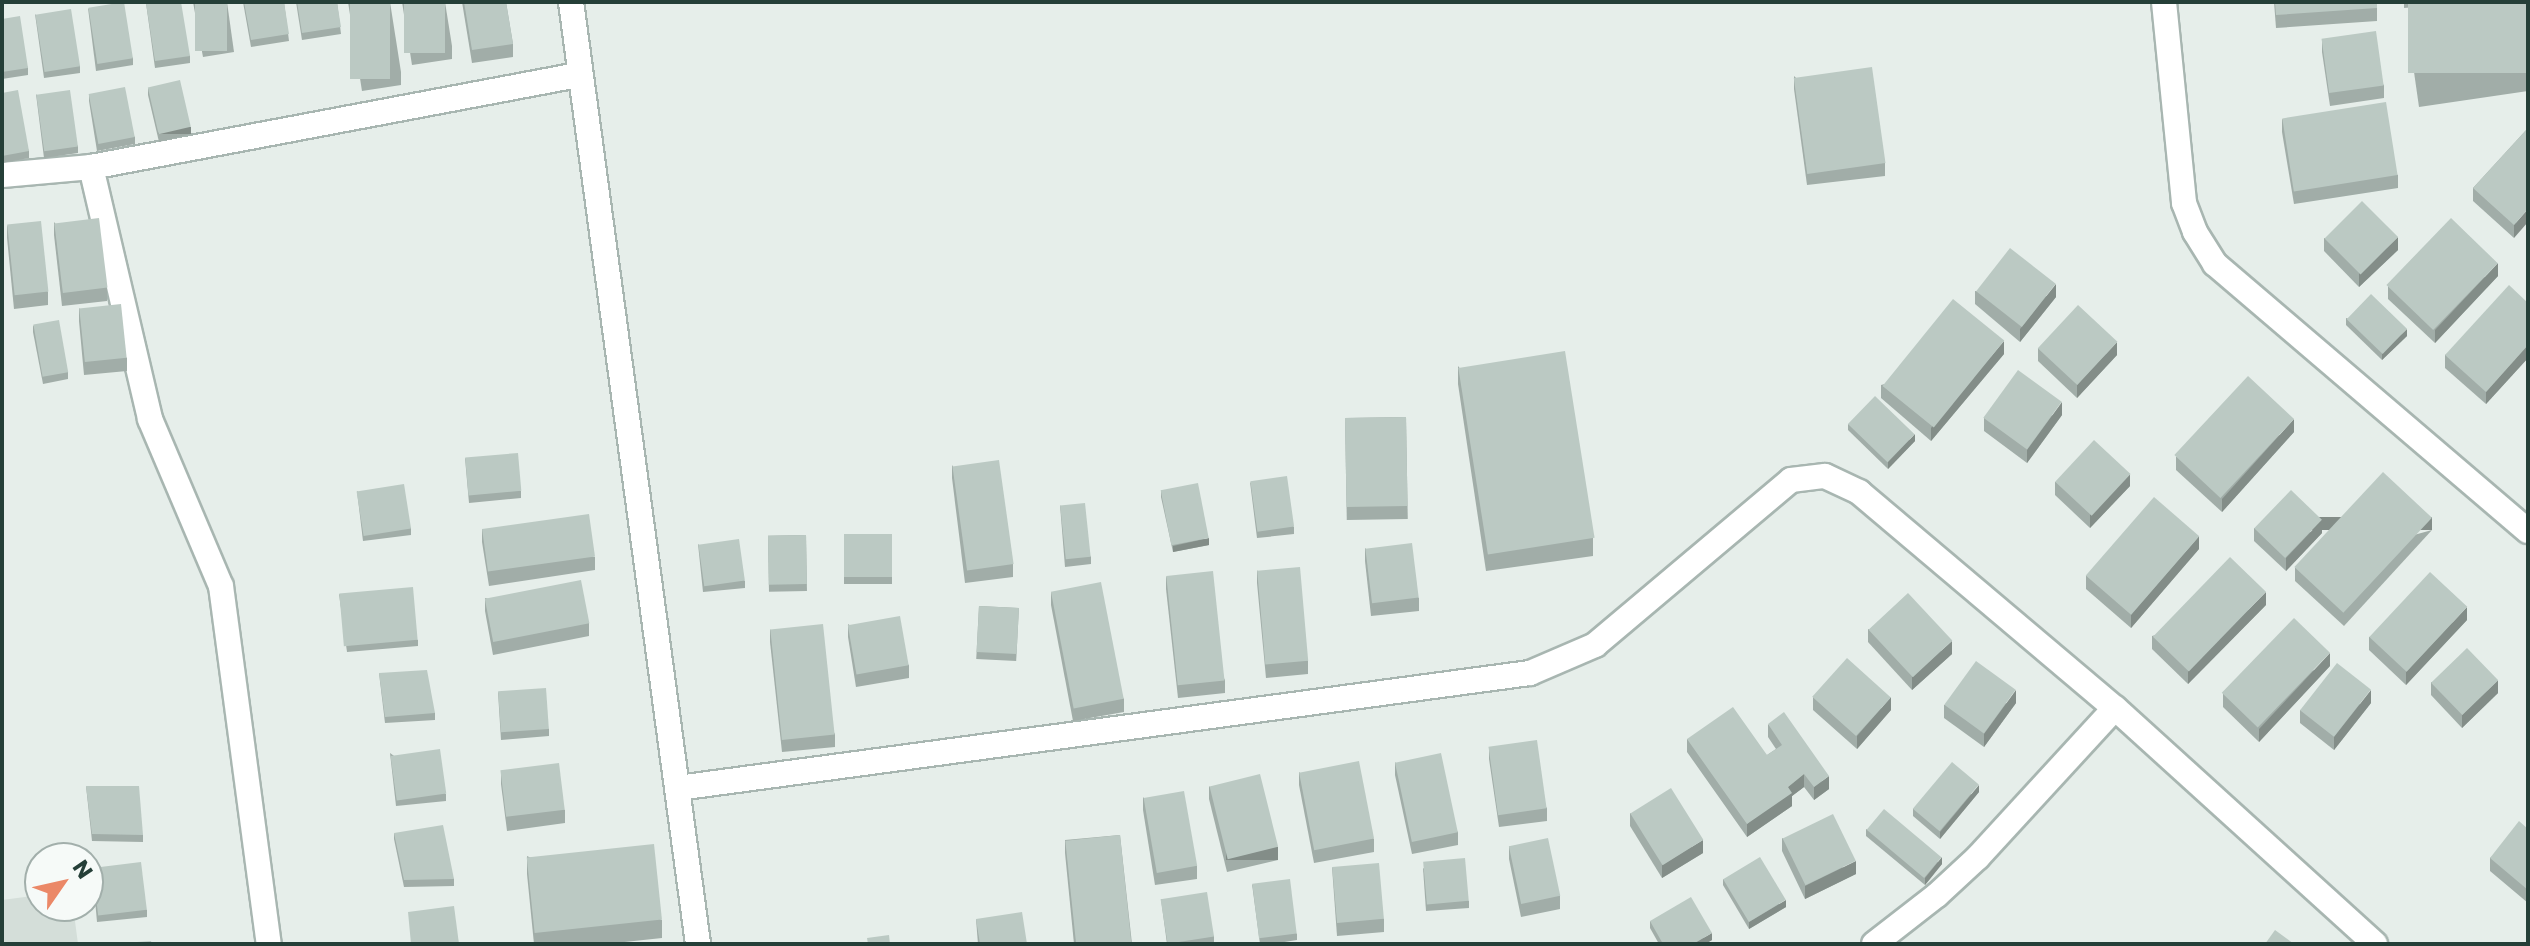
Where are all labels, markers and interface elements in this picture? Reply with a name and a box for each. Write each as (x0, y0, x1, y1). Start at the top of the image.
north arrow (24, 842, 104, 922)
text: N (65, 854, 100, 885)

